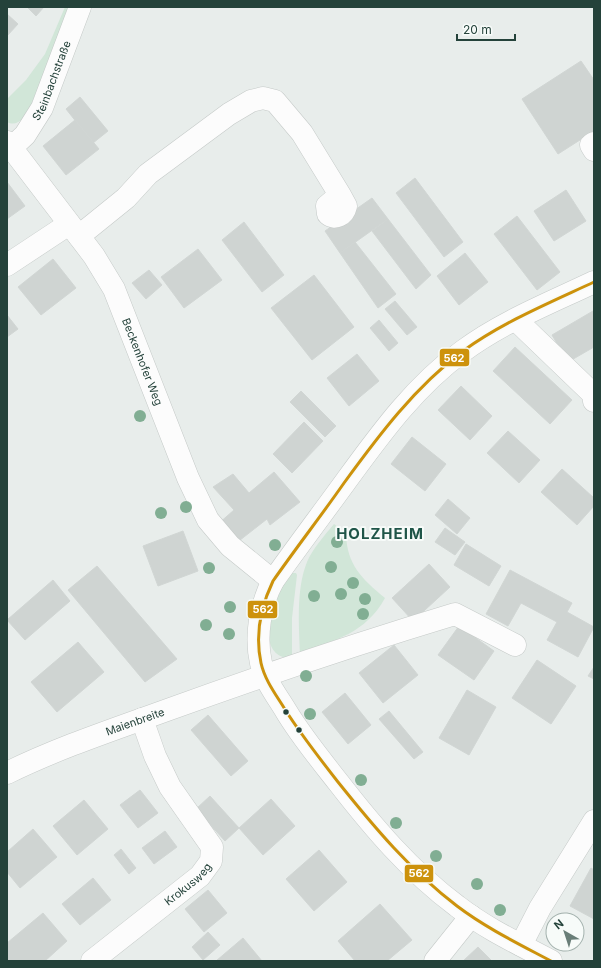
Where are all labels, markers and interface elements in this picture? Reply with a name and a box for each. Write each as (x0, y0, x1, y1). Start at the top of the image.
scale bar (457, 16, 515, 42)
text: 20 m (463, 22, 492, 37)
street label: Steinbachstraße (29, 39, 74, 123)
street label: Beckenhofer Weg (119, 316, 166, 407)
line badge: 562 (439, 348, 470, 367)
text: 562 (443, 351, 465, 365)
district label: HOLZHEIM (336, 524, 424, 543)
line badge: 562 (247, 600, 278, 619)
text: 562 (252, 602, 274, 616)
street label: Maienbreite (104, 705, 166, 739)
unlabelled marker (281, 707, 291, 717)
unlabelled marker (294, 725, 304, 735)
street label: Krokusweg (161, 860, 214, 908)
line badge: 562 (404, 864, 434, 883)
text: 562 (408, 866, 430, 880)
north arrow (545, 912, 585, 952)
text: N (551, 916, 566, 932)

